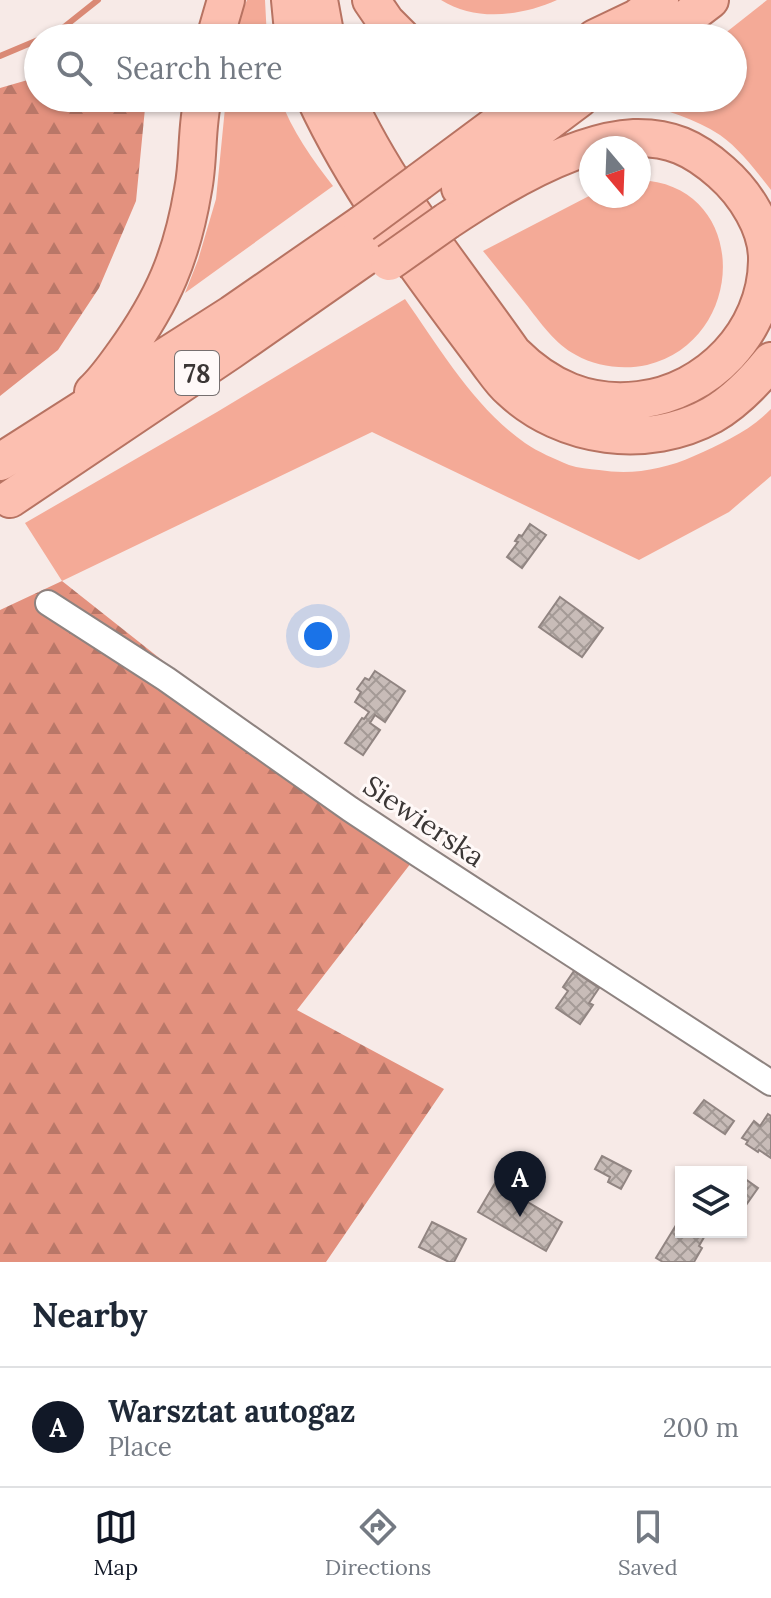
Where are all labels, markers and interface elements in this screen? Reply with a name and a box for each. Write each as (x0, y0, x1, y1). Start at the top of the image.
search box (24, 24, 747, 112)
icon: search (52, 46, 96, 90)
text: Search here (116, 49, 283, 87)
north arrow (579, 136, 651, 208)
road number: 78 (175, 351, 219, 395)
your location (298, 616, 338, 656)
street label: Siewierska (356, 767, 492, 875)
pin: A (494, 1151, 546, 1217)
map controls (675, 1166, 747, 1238)
button: layers (675, 1166, 747, 1238)
text: Nearby (32, 1293, 148, 1336)
text: Warsztat autogaz (108, 1392, 355, 1430)
text: A (49, 1411, 67, 1444)
text: 200 m (663, 1411, 739, 1444)
text: Place (108, 1430, 172, 1463)
tab: Map (93, 1505, 138, 1581)
tab: Directions (325, 1505, 431, 1581)
tab: Saved (618, 1505, 678, 1581)

